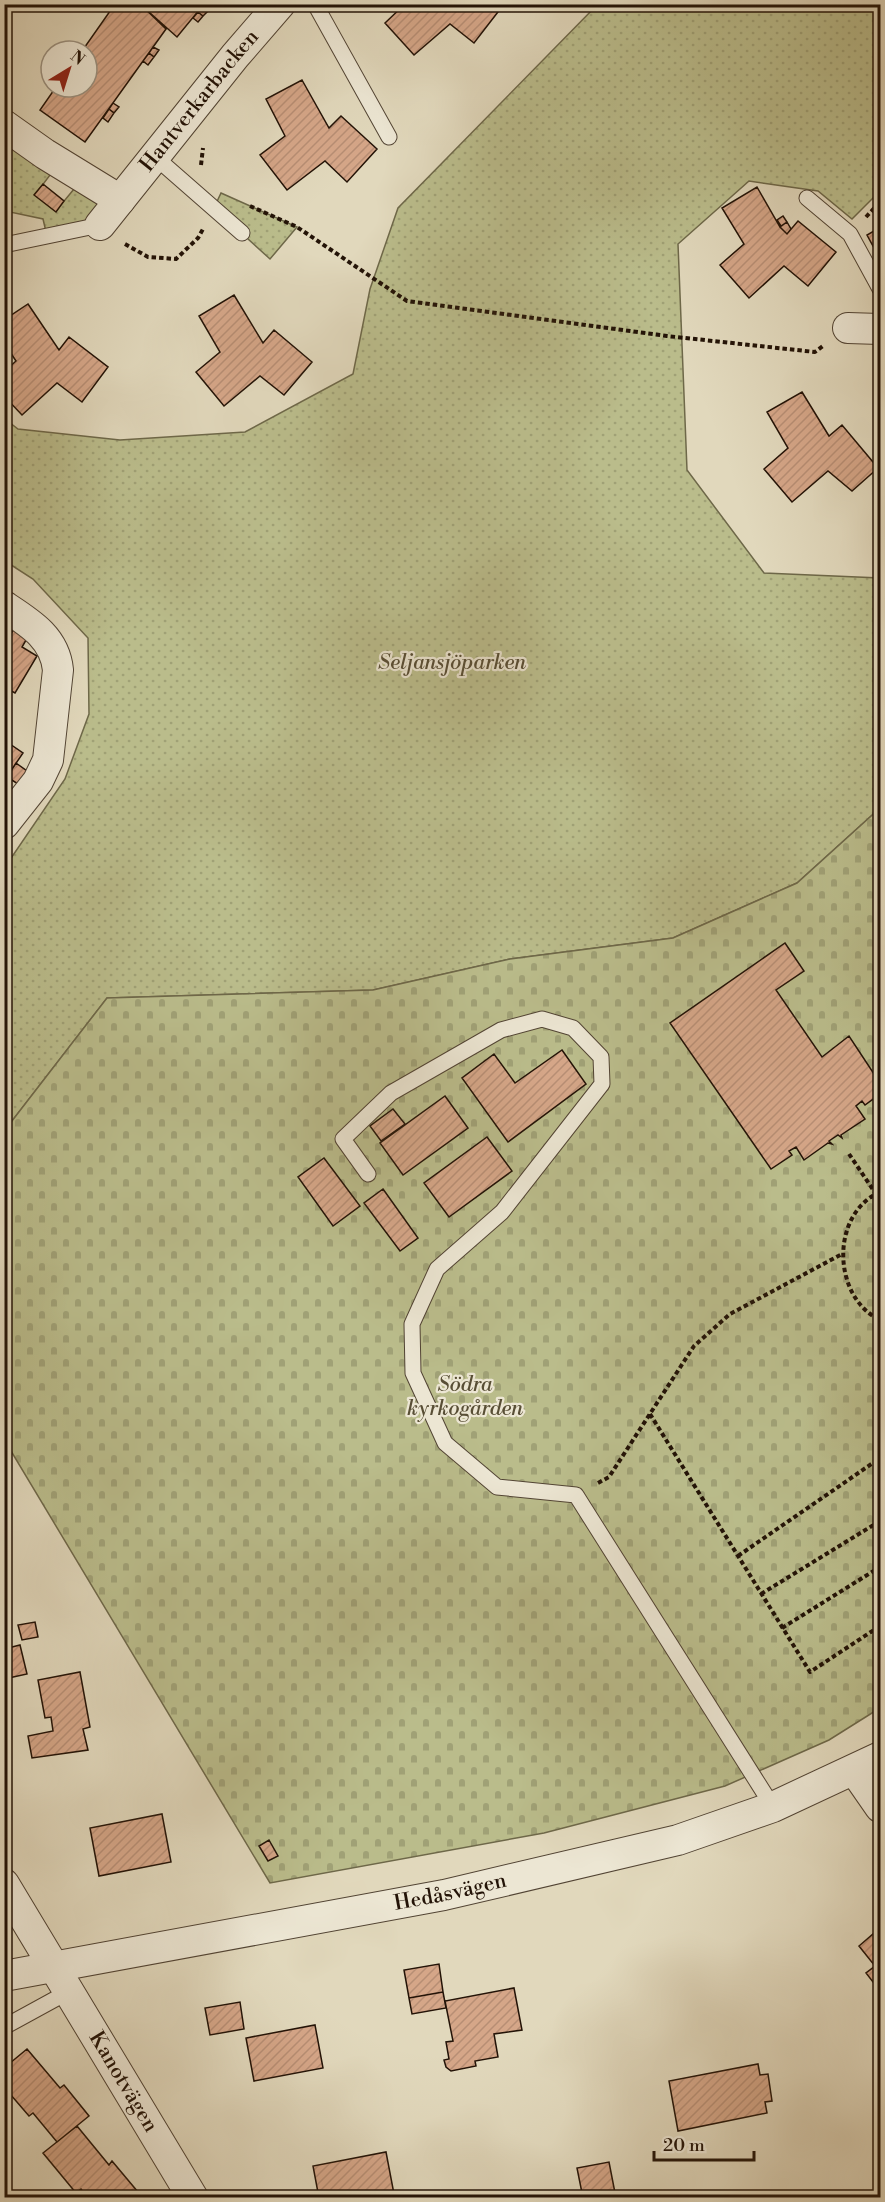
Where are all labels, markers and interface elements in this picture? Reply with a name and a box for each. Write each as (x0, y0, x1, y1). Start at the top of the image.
street label: Hantverkarbacken (134, 24, 265, 177)
north arrow (39, 39, 99, 99)
text: N (66, 46, 89, 70)
park label: Seljansjöparken (378, 650, 526, 676)
park label: Södra kyrkogården (407, 1372, 523, 1422)
street label: Hedåsvägen (392, 1868, 510, 1917)
street label: Kanotvägen (83, 2027, 164, 2138)
scale bar (654, 2124, 754, 2162)
text: 20 m (663, 2134, 705, 2157)

